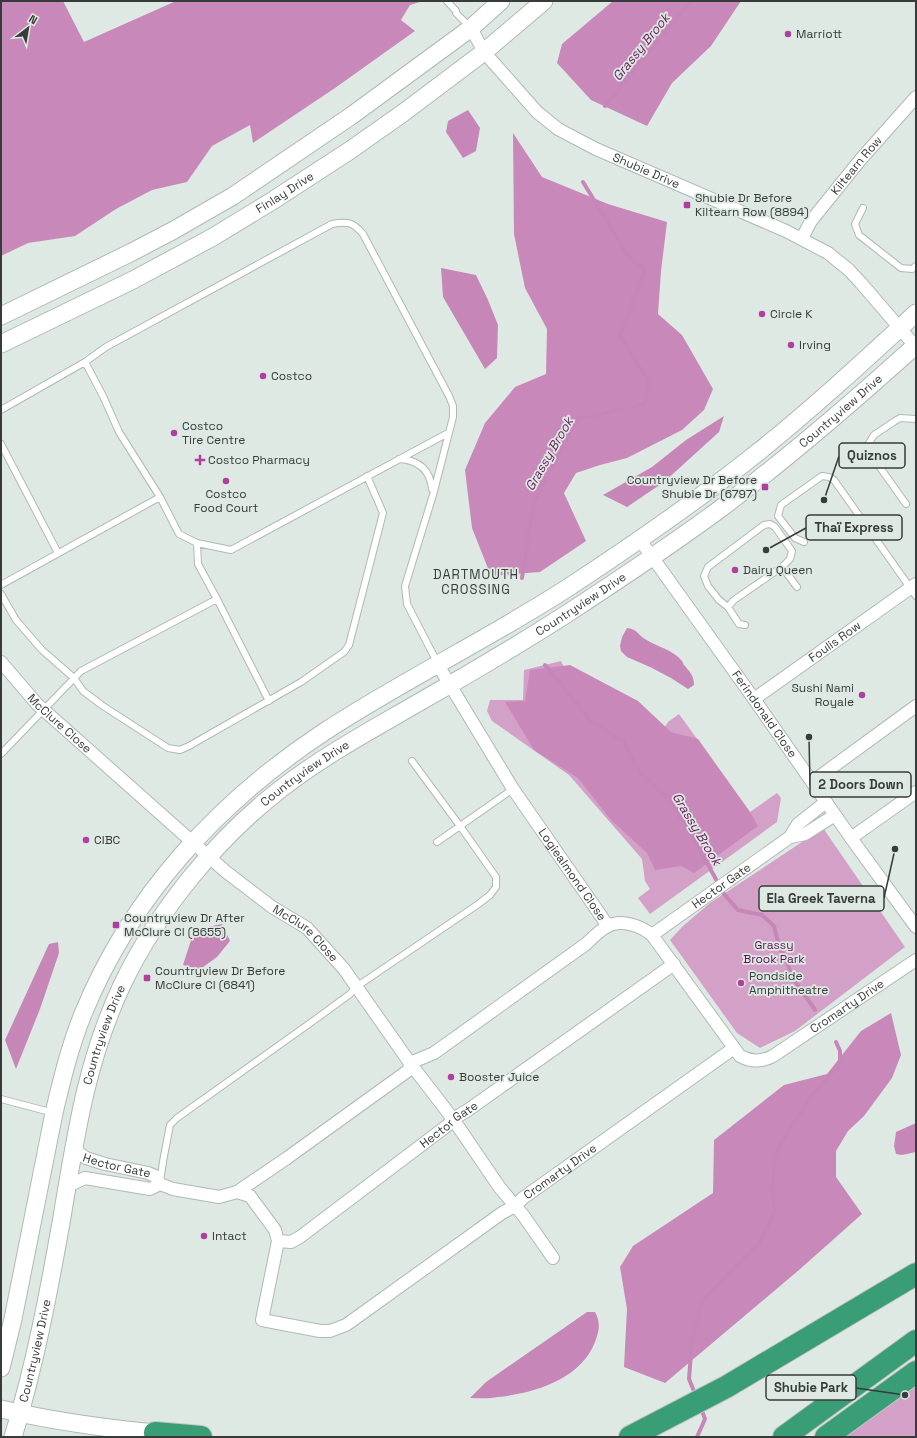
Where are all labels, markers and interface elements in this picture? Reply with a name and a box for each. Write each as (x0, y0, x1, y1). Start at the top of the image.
north arrow (8, 8, 48, 48)
water label: Grassy Brook (609, 8, 675, 84)
text: N (26, 12, 40, 27)
place label: Marriott (796, 26, 842, 42)
marker: Marriott (783, 29, 793, 39)
street label: Kiltearn Row (827, 133, 886, 198)
street label: Shubie Drive (610, 149, 682, 192)
street label: Finlay Drive (253, 168, 317, 217)
place label: Shubie Dr Before Kiltearn Row (8894) (695, 190, 809, 220)
marker: Shubie Dr Before Kiltearn Row (8894) (682, 200, 692, 210)
place label: Circle K (770, 306, 813, 322)
marker: Circle K (757, 309, 767, 319)
place label: Irving (799, 337, 831, 353)
marker: Irving (786, 340, 796, 350)
place label: Costco (271, 368, 312, 384)
marker: Costco (258, 371, 268, 381)
street label: Countryview Drive (796, 371, 886, 451)
water label: Grassy Brook (521, 413, 578, 494)
place label: Costco Tire Centre (182, 418, 245, 448)
marker: Costco Tire Centre (169, 428, 179, 438)
callout: Quiznos (839, 443, 905, 468)
text: Quiznos (847, 447, 897, 464)
place label: Costco Pharmacy (208, 452, 310, 468)
marker: Costco Pharmacy (195, 455, 205, 465)
place label: Countryview Dr Before Shubie Dr (6797) (627, 472, 757, 502)
marker: Costco Food Court (221, 476, 231, 486)
marker: Countryview Dr Before Shubie Dr (6797) (760, 482, 770, 492)
place label: Costco Food Court (194, 486, 258, 516)
callout: Thaï Express (806, 515, 902, 540)
text: Thaï Express (814, 519, 894, 536)
place label: Dairy Queen (743, 562, 813, 578)
marker: Dairy Queen (730, 565, 740, 575)
district label: DARTMOUTH CROSSING (433, 566, 519, 598)
street label: Countryview Drive (532, 569, 629, 640)
street label: Foulis Row (805, 618, 864, 666)
street label: Ferindonald Close (728, 667, 801, 761)
place label: Sushi Nami Royale (791, 680, 854, 710)
street label: McClure Close (24, 690, 95, 757)
marker: Sushi Nami Royale (857, 690, 867, 700)
street label: Countryview Drive (257, 737, 352, 810)
callout: 2 Doors Down (810, 772, 911, 797)
text: 2 Doors Down (818, 776, 904, 793)
water label: Grassy Brook (669, 789, 726, 870)
street label: Logiealmond Close (535, 825, 610, 924)
place label: CIBC (94, 832, 121, 848)
marker: CIBC (81, 835, 91, 845)
street label: Hector Gate (688, 859, 754, 912)
callout: Ela Greek Taverna (759, 886, 884, 911)
text: Ela Greek Taverna (766, 890, 876, 907)
street label: McClure Close (270, 901, 342, 965)
place label: Countryview Dr After McClure Cl (8655) (124, 910, 245, 940)
marker: Countryview Dr After McClure Cl (8655) (111, 920, 121, 930)
park label: Grassy Brook Park (743, 937, 805, 967)
place label: Countryview Dr Before McClure Cl (6841) (155, 963, 285, 993)
place label: Pondside Amphitheatre (749, 968, 828, 998)
marker: Countryview Dr Before McClure Cl (6841) (142, 973, 152, 983)
street label: Cromarty Drive (807, 976, 887, 1037)
marker: Pondside Amphitheatre (736, 978, 746, 988)
street label: Countryview Drive (79, 982, 129, 1086)
place label: Booster Juice (459, 1069, 539, 1085)
marker: Booster Juice (446, 1072, 456, 1082)
street label: Hector Gate (416, 1097, 481, 1152)
street label: Cromarty Drive (520, 1140, 600, 1203)
street label: Hector Gate (81, 1150, 152, 1181)
place label: Intact (212, 1228, 247, 1244)
marker: Intact (199, 1231, 209, 1241)
street label: Countryview Drive (15, 1298, 55, 1404)
callout: Shubie Park (766, 1375, 856, 1400)
text: Shubie Park (774, 1379, 849, 1396)

